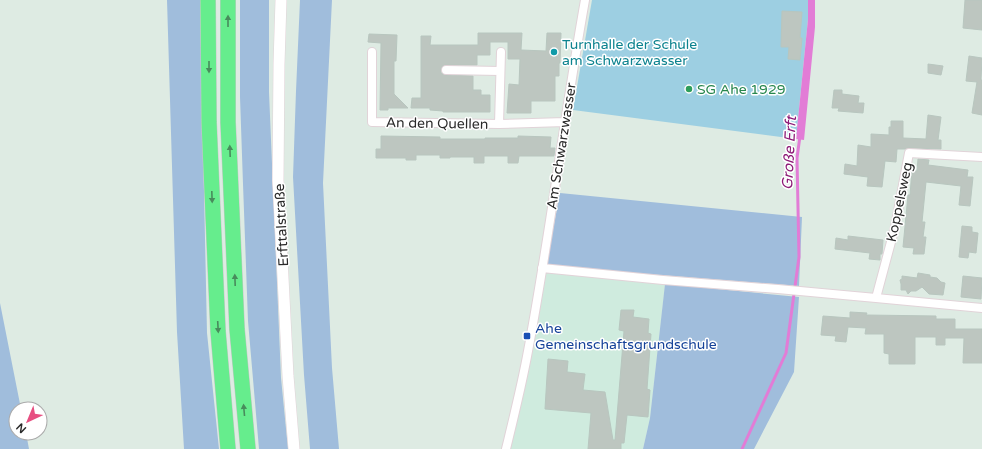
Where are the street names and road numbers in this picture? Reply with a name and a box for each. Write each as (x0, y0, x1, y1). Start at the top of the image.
street label: Am Schwarzwasser (543, 81, 580, 211)
street label: An den Quellen (386, 114, 488, 133)
street label: Koppelsweg (883, 161, 916, 244)
street label: Erfttalstraße (271, 183, 292, 267)

